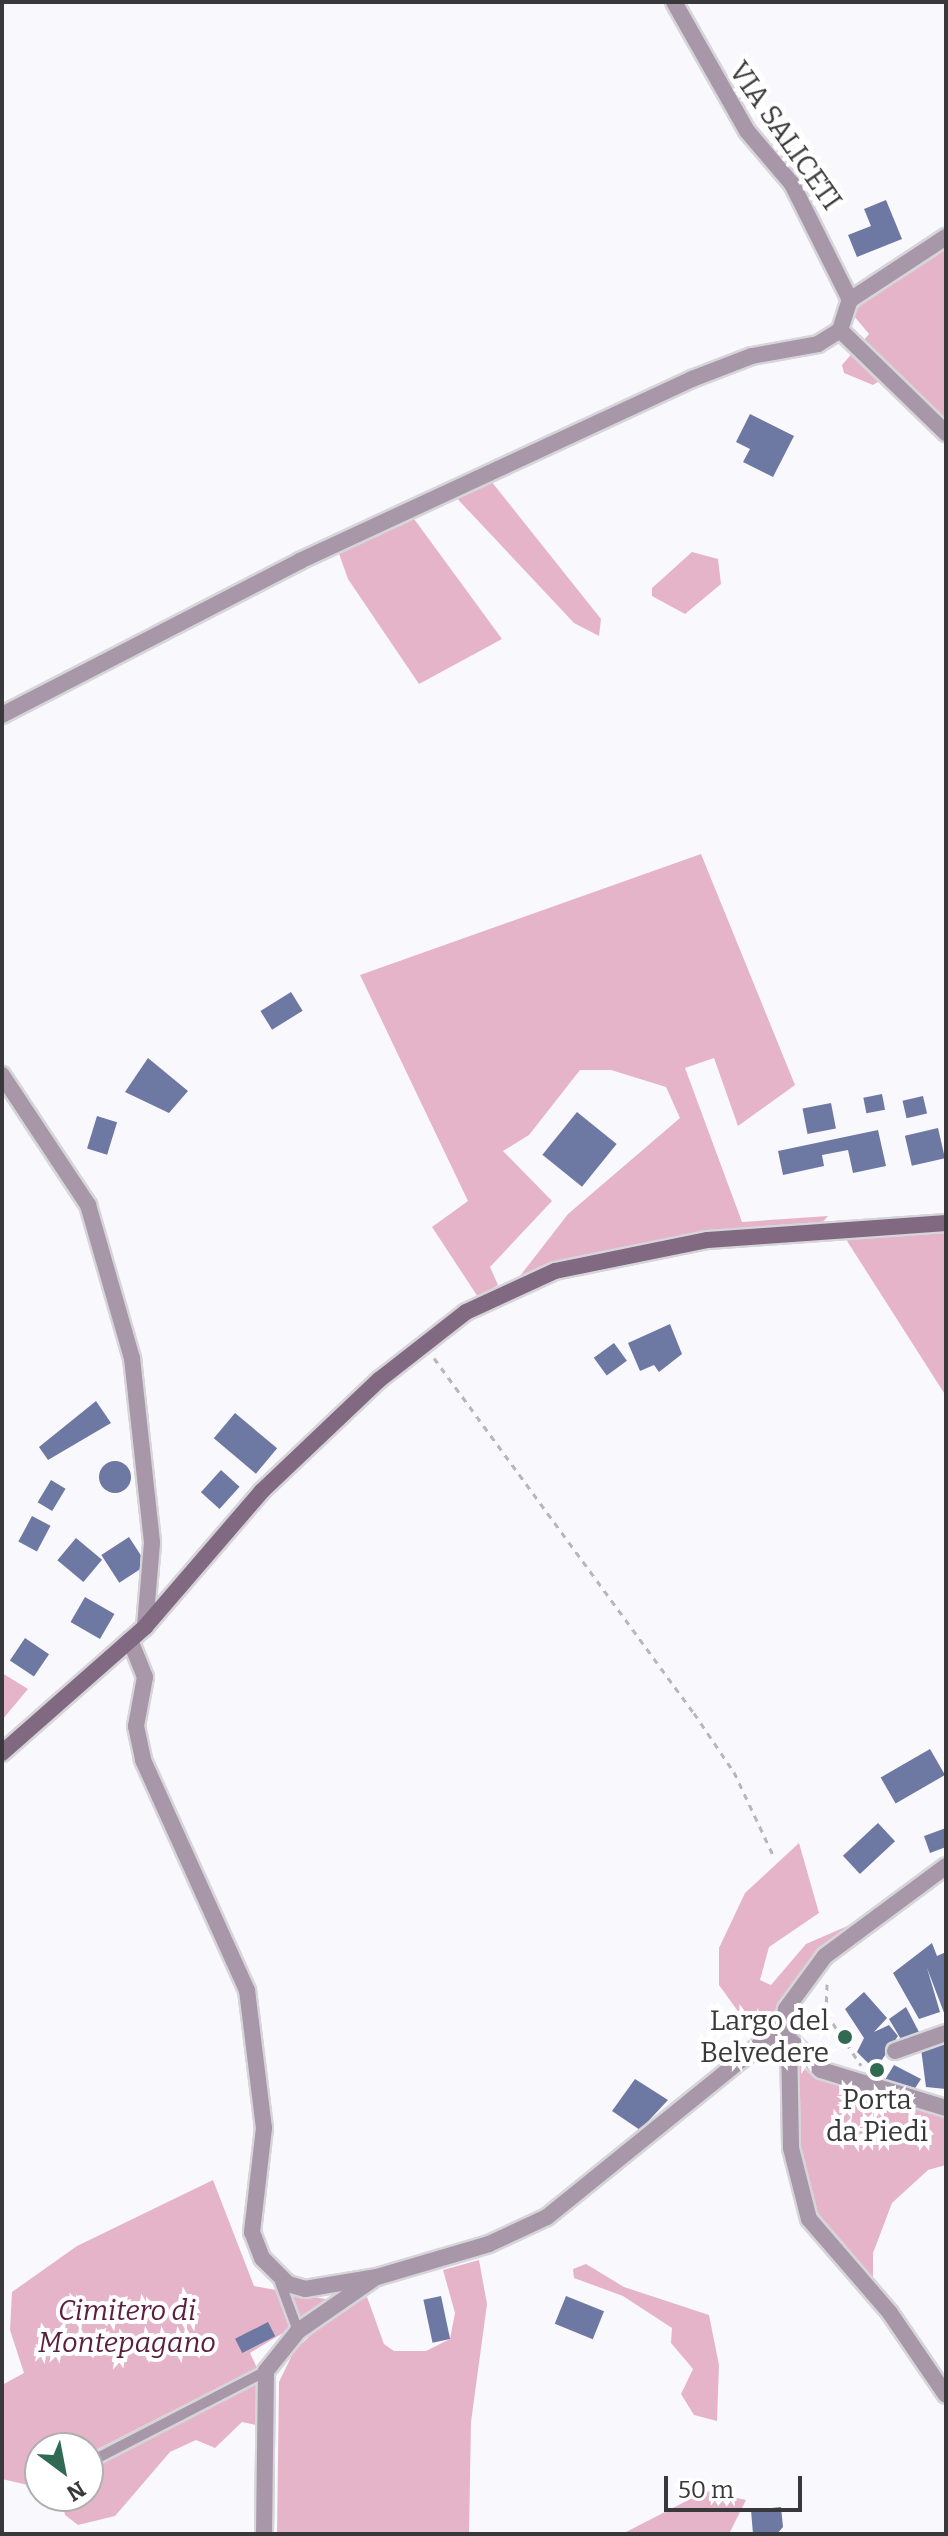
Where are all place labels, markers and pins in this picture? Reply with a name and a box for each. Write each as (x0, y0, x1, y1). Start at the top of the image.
place label: Largo del Belvedere (700, 2004, 829, 2070)
marker: Largo del Belvedere (836, 2028, 854, 2046)
marker: Porta da Piedi (868, 2061, 886, 2079)
place label: Porta da Piedi (826, 2083, 928, 2149)

